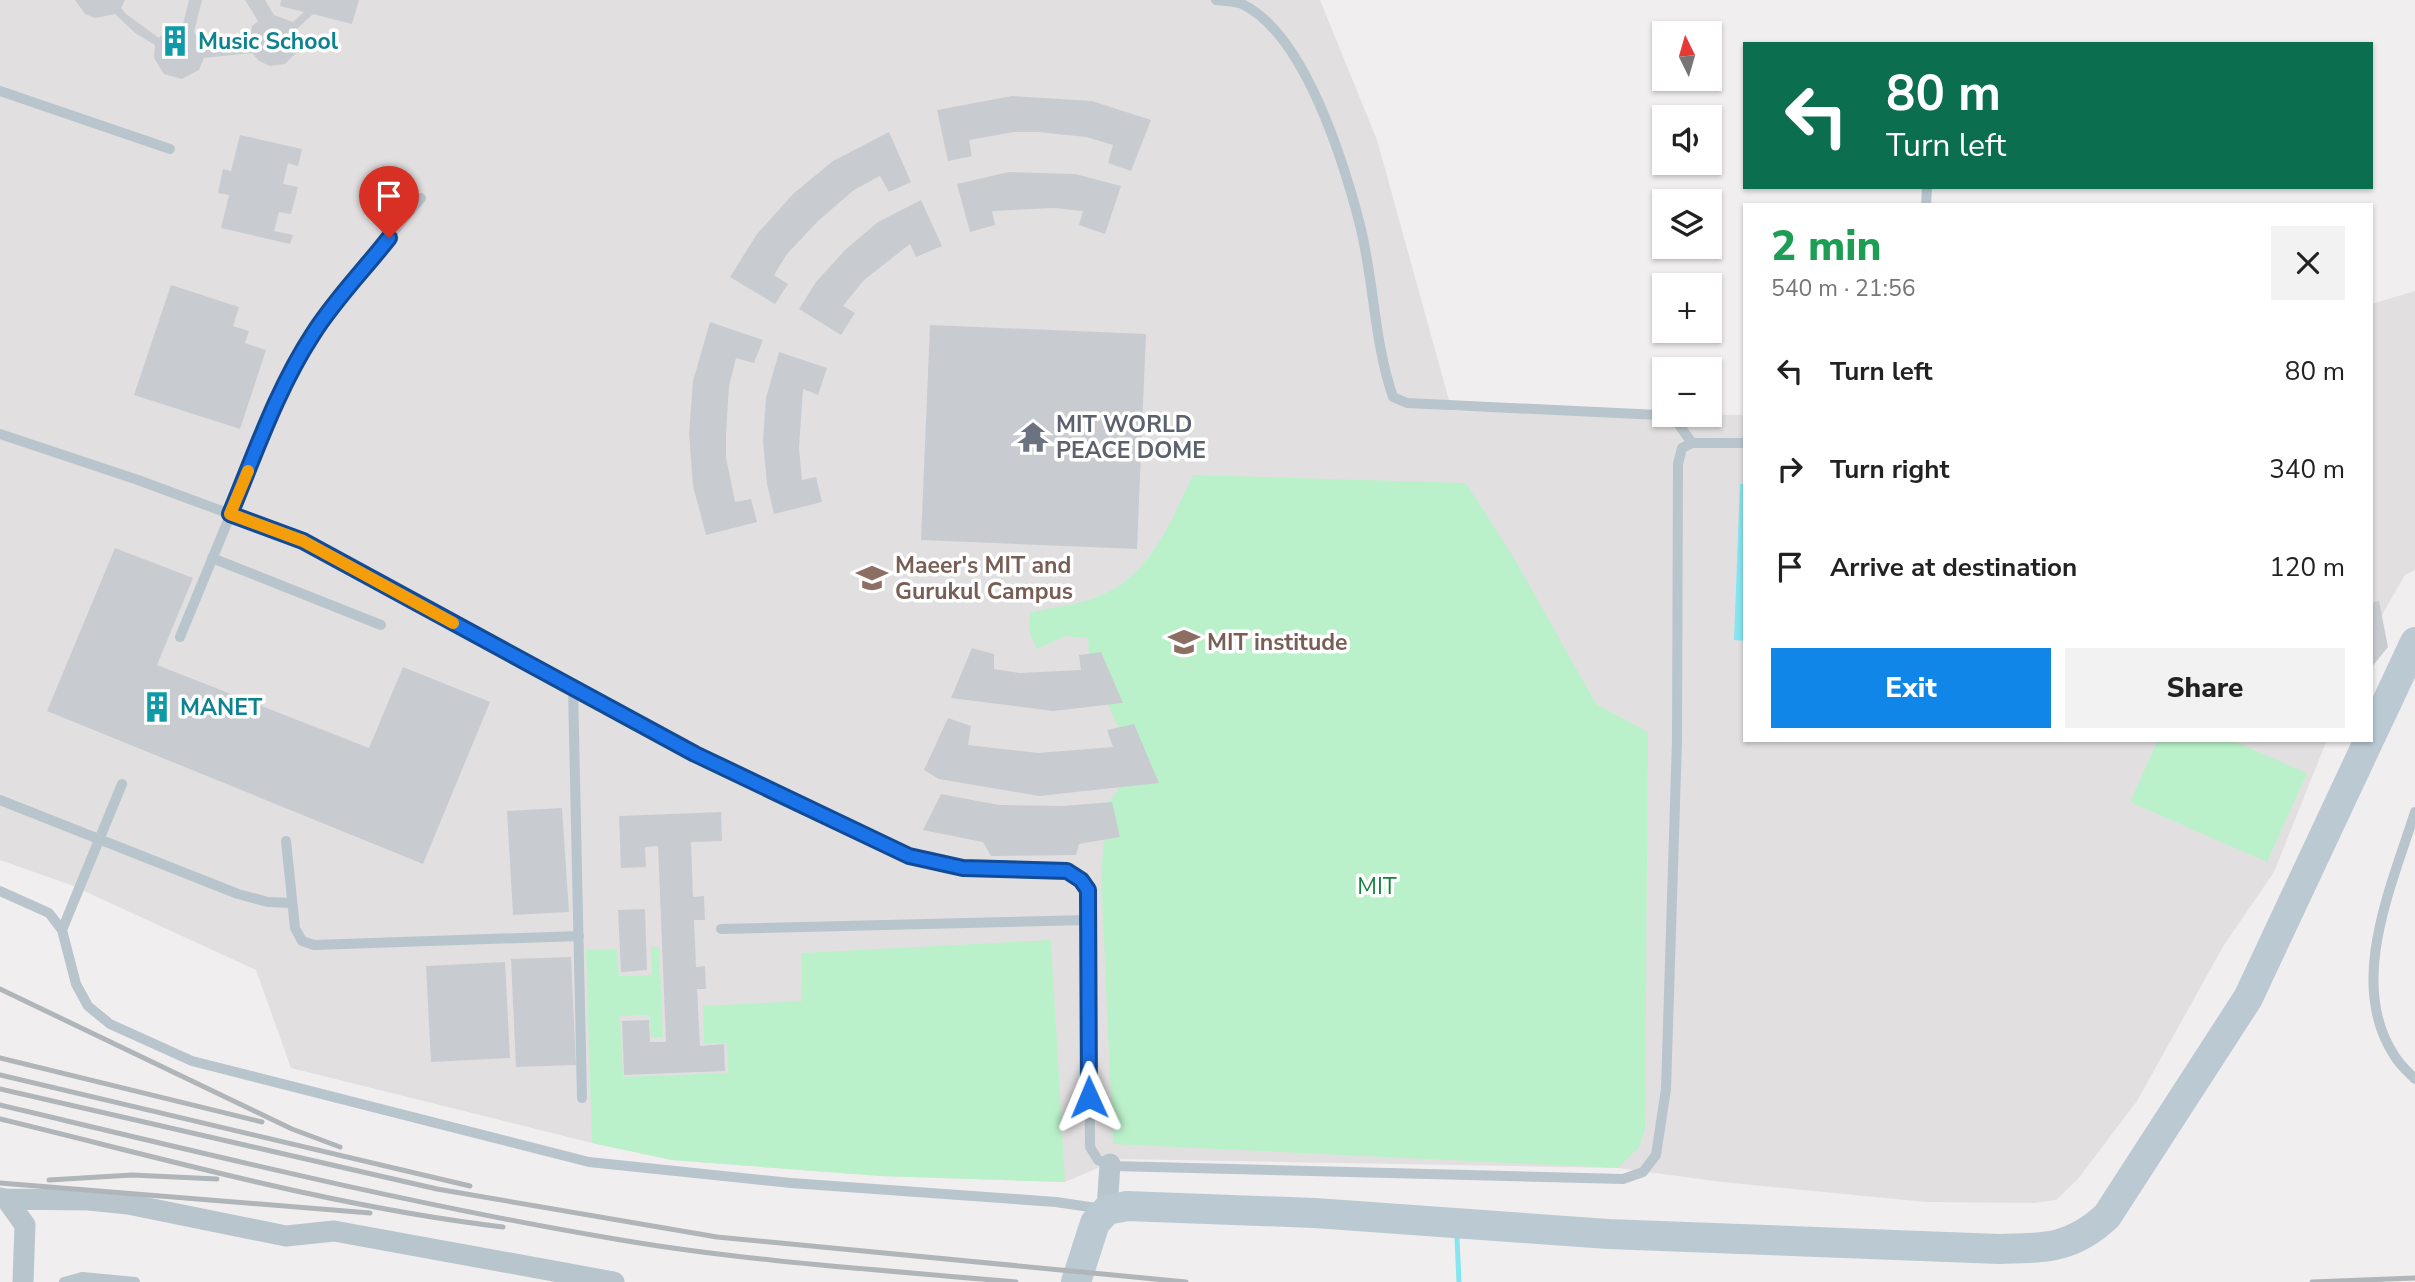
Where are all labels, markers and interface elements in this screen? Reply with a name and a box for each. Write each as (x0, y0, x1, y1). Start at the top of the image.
north arrow (1652, 21, 1722, 91)
map controls (1652, 21, 1722, 427)
building icon: Music School (158, 24, 192, 58)
place label: Music School (198, 26, 339, 57)
text: 80 m (1886, 60, 2001, 127)
icon: left (1771, 70, 1862, 161)
button: sound (1652, 105, 1722, 175)
text: Turn left (1886, 124, 2006, 167)
pin (359, 166, 419, 238)
icon: arrive (370, 177, 408, 215)
button: layers (1652, 189, 1722, 259)
text: 2 min (1771, 218, 1881, 275)
button: close (2271, 226, 2345, 300)
button: + (1652, 273, 1722, 343)
text: 540 m · 21:56 (1771, 273, 1916, 304)
icon: left (1771, 352, 1809, 390)
text: Turn left (1830, 354, 1933, 389)
text: 80 m (2285, 354, 2345, 389)
button: − (1652, 357, 1722, 427)
place label: MIT WORLD PEACE DOME (1056, 409, 1206, 466)
temple icon: MIT WORLD PEACE DOME (1016, 420, 1050, 454)
icon: right (1771, 450, 1809, 488)
text: Turn right (1830, 452, 1949, 487)
text: 340 m (2269, 452, 2345, 487)
icon: arrive (1771, 548, 1809, 586)
place label: Maeer's MIT and Gurukul Campus (895, 550, 1073, 607)
text: Arrive at destination (1830, 550, 2077, 585)
text: 120 m (2269, 550, 2345, 585)
school or university icon: Maeer's MIT and Gurukul Campus (855, 561, 889, 595)
school or university icon: MIT institude (1167, 625, 1201, 659)
place label: MIT institude (1207, 627, 1347, 658)
button: Exit (1771, 648, 2051, 728)
button: Share (2065, 648, 2345, 728)
building icon: MANET (140, 690, 174, 724)
place label: MANET (180, 692, 263, 723)
park label: MIT (1357, 871, 1397, 902)
position arrow (1052, 1060, 1126, 1134)

